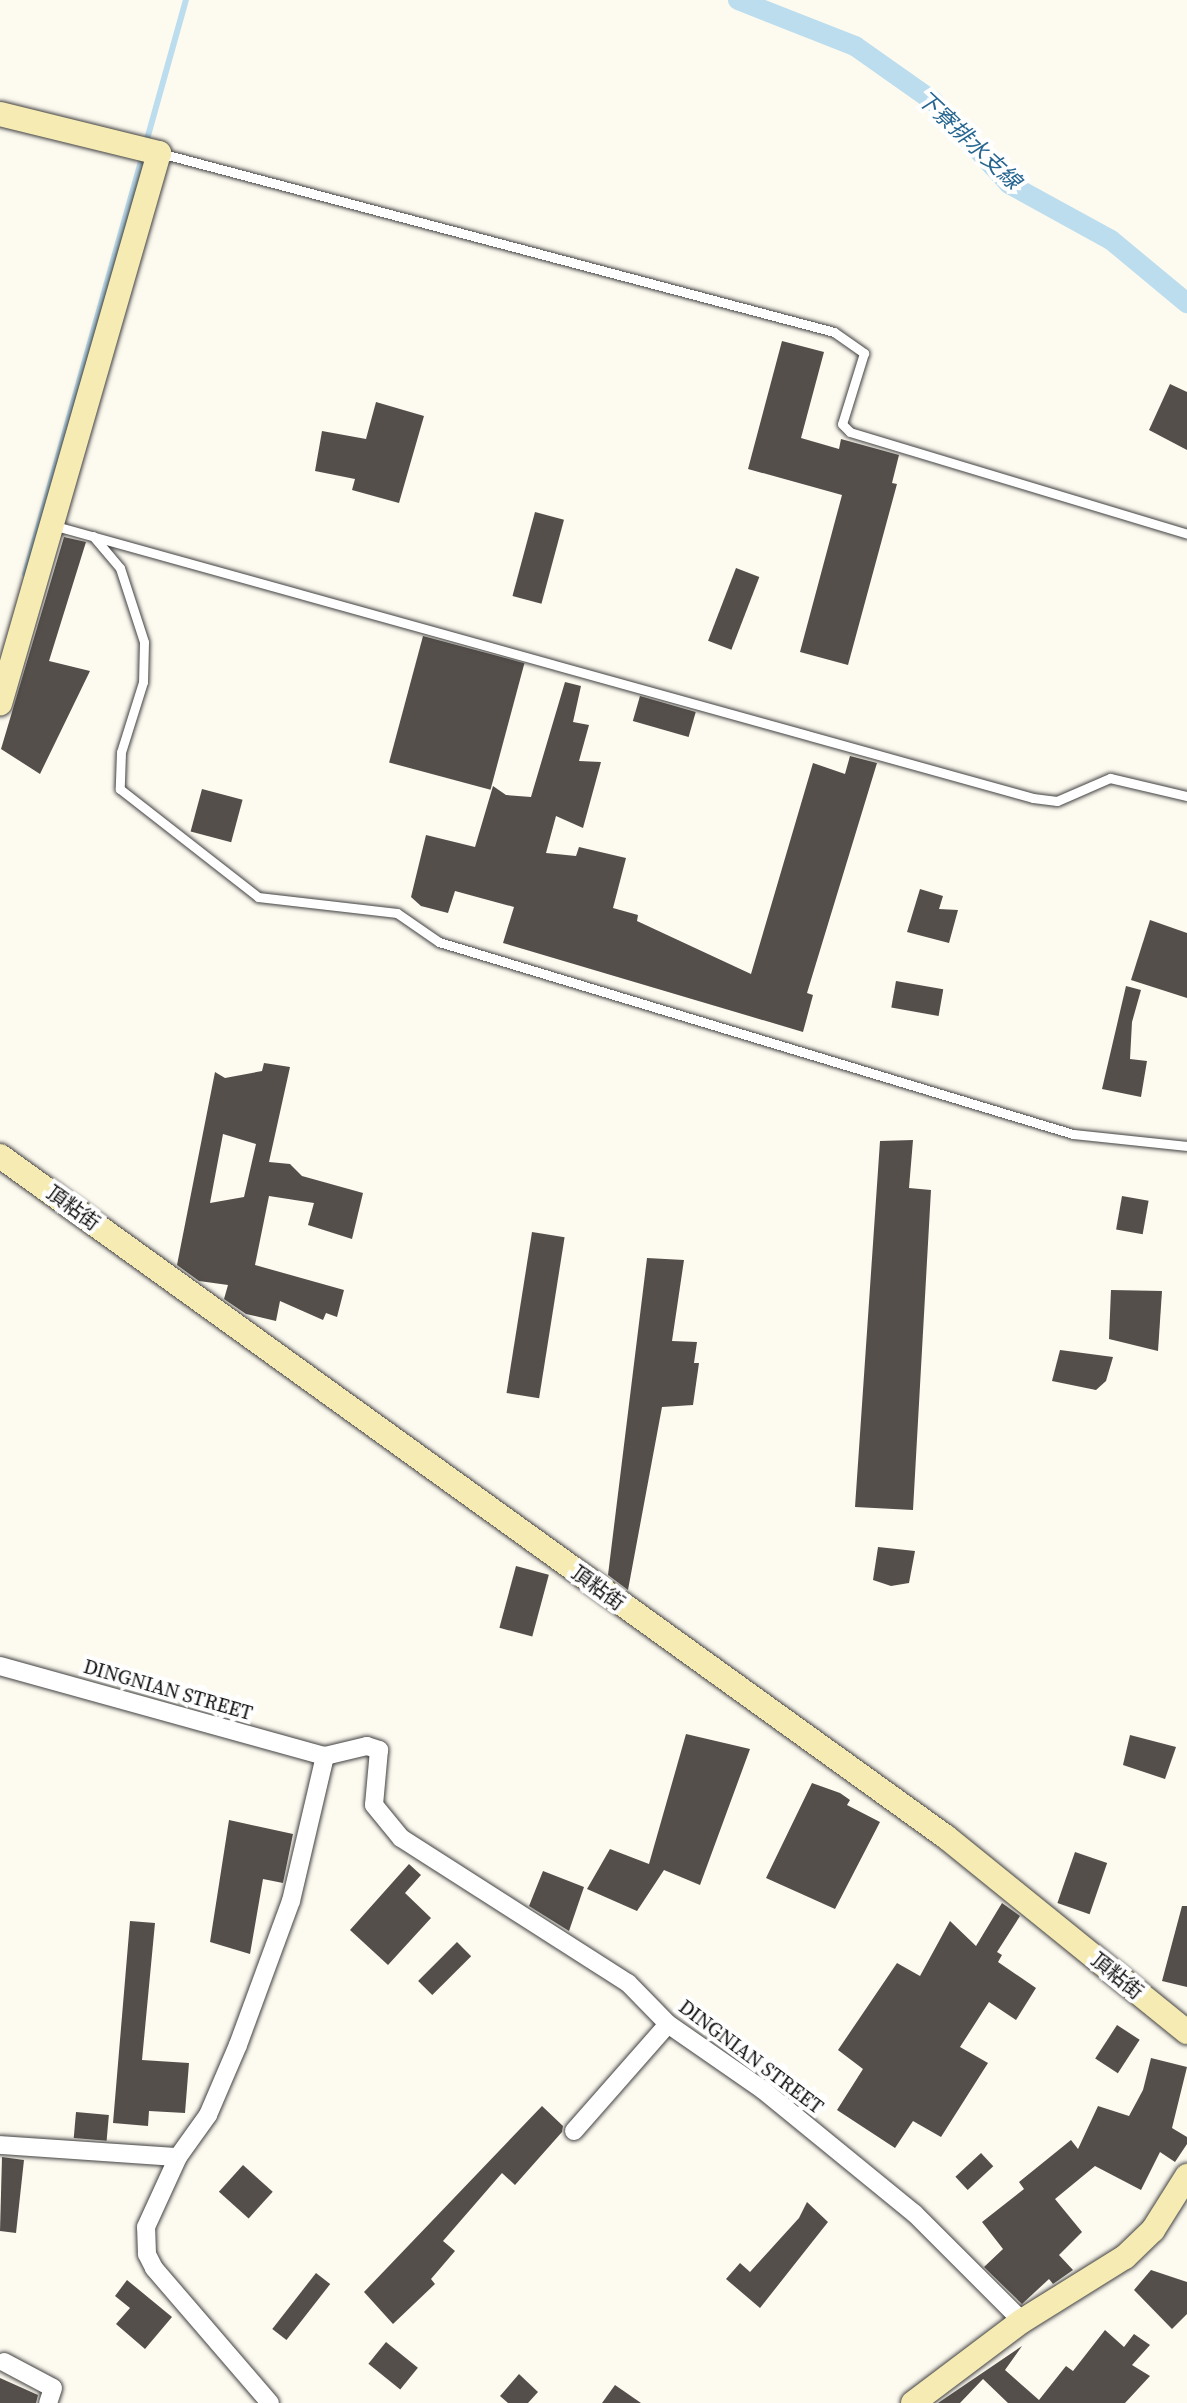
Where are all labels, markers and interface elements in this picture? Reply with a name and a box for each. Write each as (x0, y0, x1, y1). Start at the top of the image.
water label: 下寮排水支線 (912, 85, 1026, 195)
street label: 頂粘街 (42, 1181, 104, 1235)
street label: 頂粘街 (567, 1561, 629, 1615)
street label: DINGNIAN STREET (81, 1654, 255, 1726)
street label: 頂粘街 (1086, 1948, 1148, 2004)
street label: DINGNIAN STREET (674, 1995, 828, 2119)

